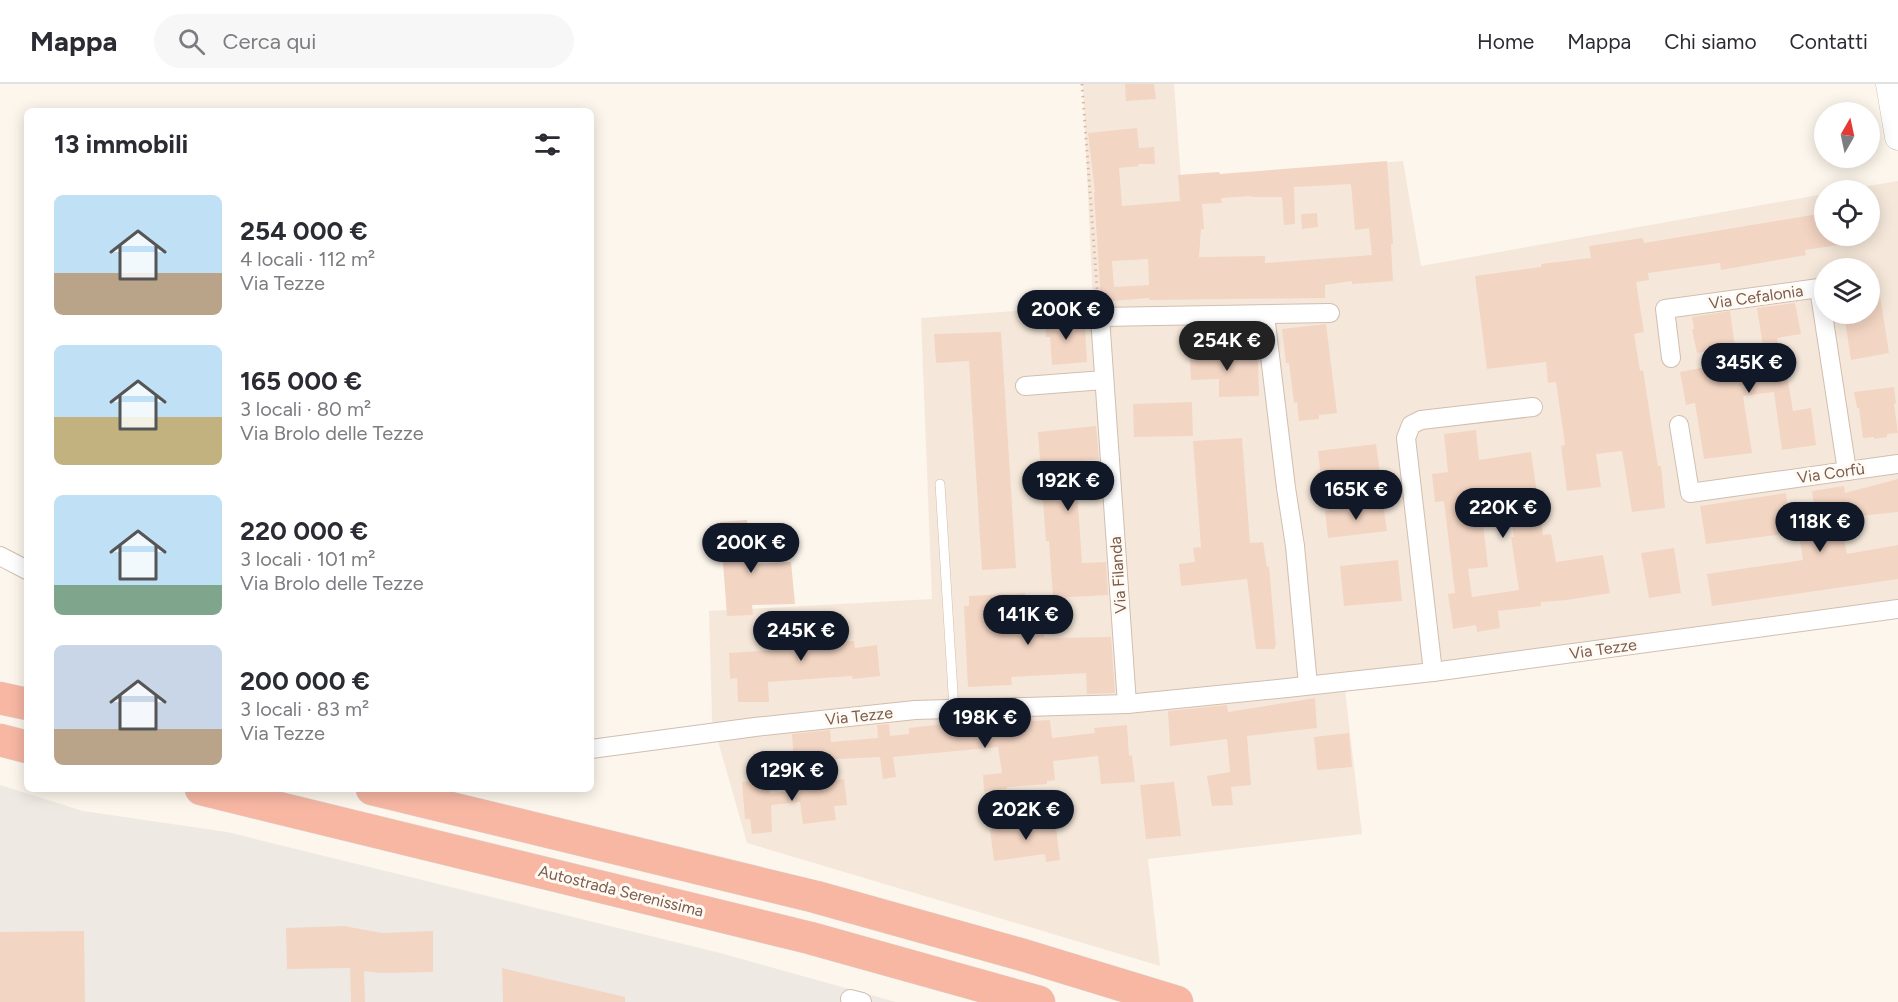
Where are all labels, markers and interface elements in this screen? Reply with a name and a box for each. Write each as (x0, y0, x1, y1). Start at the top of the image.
search box (154, 14, 574, 68)
text: Mappa (30, 24, 118, 58)
icon: search (175, 25, 208, 58)
text: Cerca qui (223, 28, 316, 55)
text: Home (1477, 29, 1534, 54)
text: Mappa (1567, 29, 1631, 54)
text: Chi siamo (1664, 29, 1757, 54)
text: Contatti (1790, 29, 1868, 54)
north arrow (1814, 102, 1880, 168)
map controls (1814, 102, 1880, 324)
text: 13 immobili (54, 128, 188, 160)
icon: filters (531, 128, 564, 161)
button: locate (1814, 180, 1880, 246)
text: 254 000 € (240, 215, 368, 247)
icon: home (102, 219, 174, 291)
text: 4 locali · 112 m² (240, 247, 375, 271)
button: layers (1814, 258, 1880, 324)
text: Via Tezze (240, 271, 325, 295)
street label: Via Cefalonia (1708, 281, 1804, 313)
pin: 200K € (1017, 290, 1115, 341)
text: 200K € (1031, 297, 1101, 321)
pin: 254K € (1178, 321, 1276, 372)
text: 254K € (1193, 328, 1261, 352)
pin: 345K € (1700, 343, 1798, 394)
text: 345K € (1715, 350, 1783, 374)
text: 165 000 € (240, 365, 362, 397)
icon: home (102, 369, 174, 441)
text: 3 locali · 80 m² (240, 397, 371, 421)
text: Via Brolo delle Tezze (240, 421, 424, 445)
street label: Via Corfù (1796, 459, 1866, 487)
pin: 192K € (1019, 461, 1117, 512)
text: 192K € (1036, 468, 1100, 492)
pin: 165K € (1307, 470, 1405, 521)
text: 165K € (1324, 477, 1388, 501)
pin: 220K € (1454, 488, 1552, 539)
text: 220K € (1469, 495, 1537, 519)
pin: 118K € (1771, 502, 1869, 553)
text: 118K € (1789, 509, 1851, 533)
text: 220 000 € (240, 515, 368, 547)
icon: home (102, 519, 174, 591)
pin: 200K € (702, 523, 800, 574)
text: 200K € (716, 530, 786, 554)
street label: Via Filanda (1106, 536, 1130, 614)
text: 3 locali · 101 m² (240, 547, 375, 571)
text: Via Brolo delle Tezze (240, 571, 424, 595)
pin: 141K € (979, 595, 1077, 646)
text: 141K € (997, 602, 1059, 626)
pin: 245K € (752, 611, 850, 662)
text: 245K € (767, 618, 835, 642)
street label: Via Tezze (1568, 635, 1638, 663)
text: 200 000 € (240, 665, 370, 697)
icon: home (102, 669, 174, 741)
text: 3 locali · 83 m² (240, 697, 369, 721)
pin: 198K € (936, 698, 1034, 749)
street label: Via Tezze (824, 703, 894, 729)
text: 198K € (953, 705, 1017, 729)
text: Via Tezze (240, 721, 325, 745)
pin: 129K € (743, 751, 841, 802)
text: 129K € (760, 758, 824, 782)
pin: 202K € (977, 790, 1075, 841)
text: 202K € (992, 797, 1060, 821)
street label: Autostrada Serenissima (537, 861, 705, 921)

